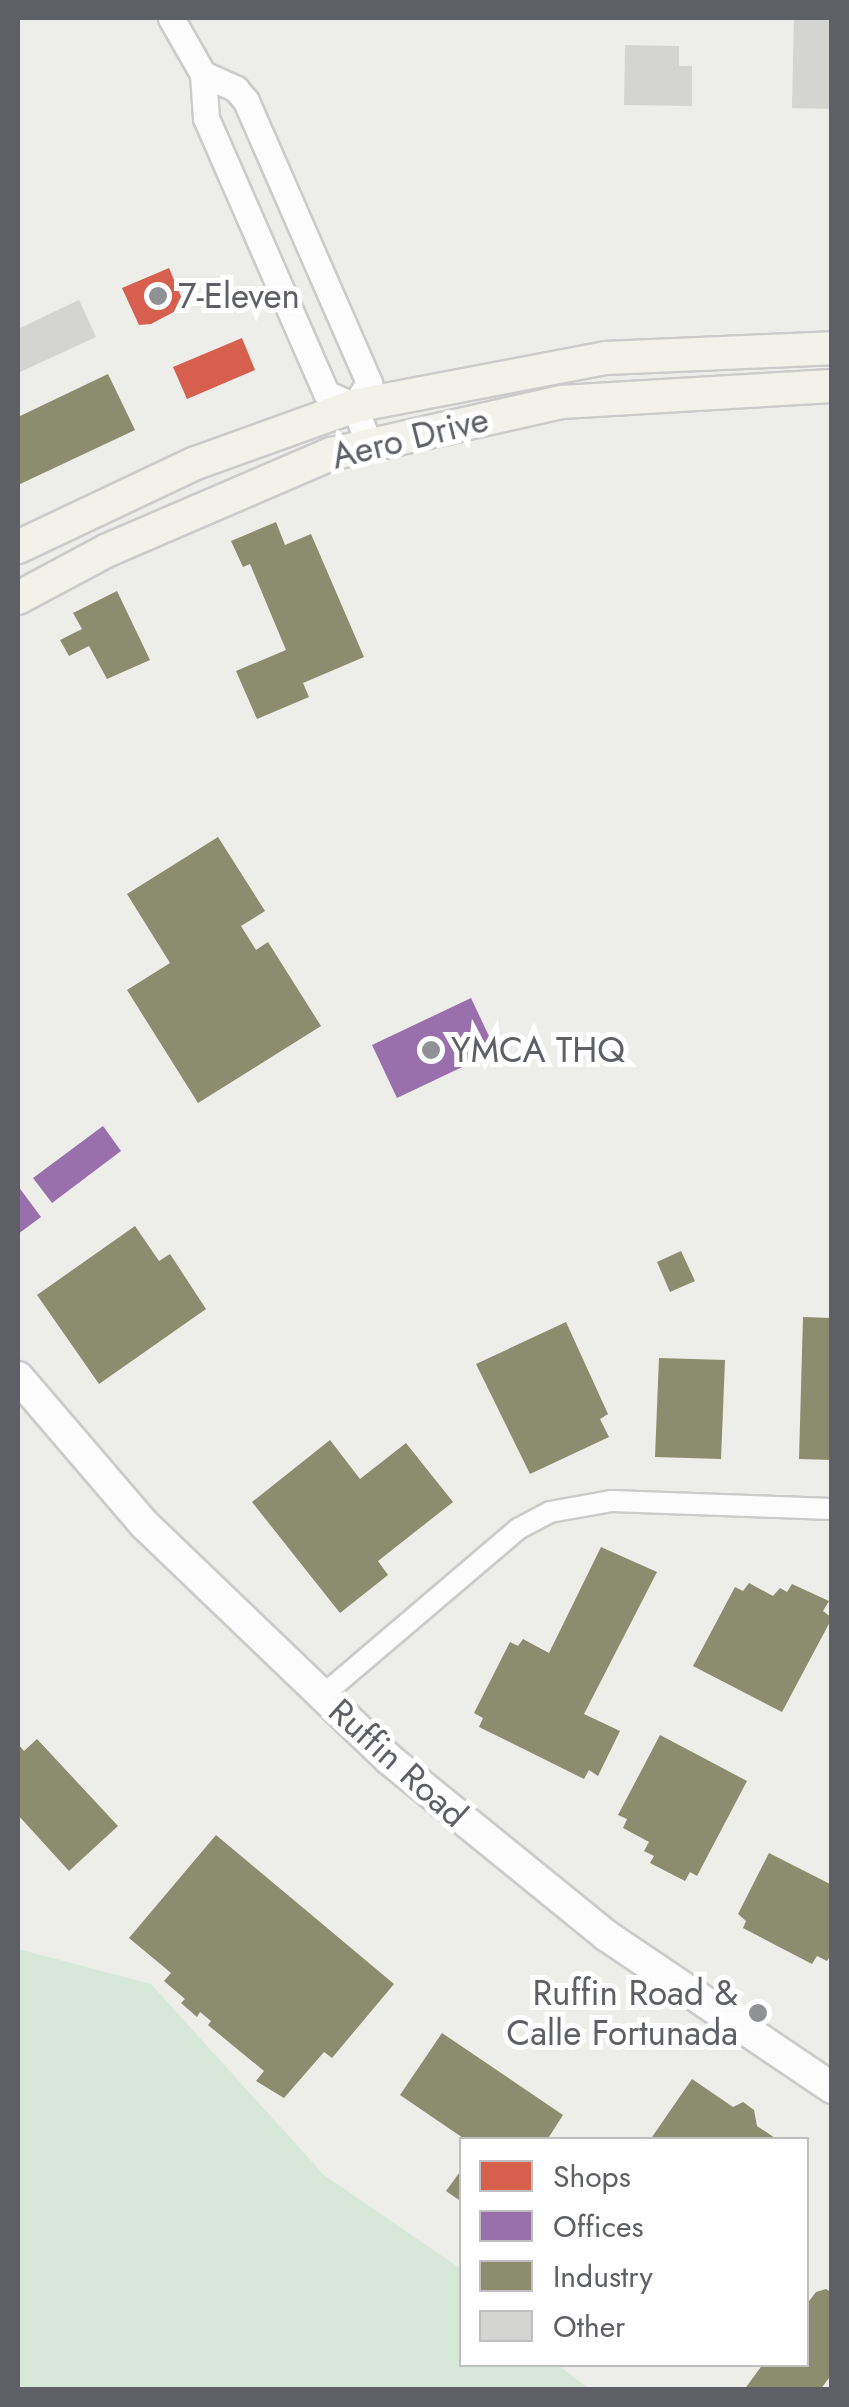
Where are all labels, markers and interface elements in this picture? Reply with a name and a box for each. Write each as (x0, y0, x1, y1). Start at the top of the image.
place label: 7-Eleven (178, 275, 300, 317)
marker: 7-Eleven (147, 285, 169, 307)
street label: Aero Drive (327, 398, 493, 478)
place label: YMCA THQ (451, 1029, 625, 1071)
marker: YMCA THQ (420, 1039, 442, 1061)
street label: Ruffin Road (320, 1690, 476, 1836)
place label: Ruffin Road & Calle Fortunada (506, 1972, 738, 2054)
marker: Ruffin Road & Calle Fortunada (747, 2002, 769, 2024)
legend (459, 2137, 809, 2367)
text: Shops (553, 2155, 631, 2198)
text: Offices (553, 2205, 644, 2248)
text: Industry (553, 2255, 653, 2298)
text: Other (553, 2305, 625, 2348)

